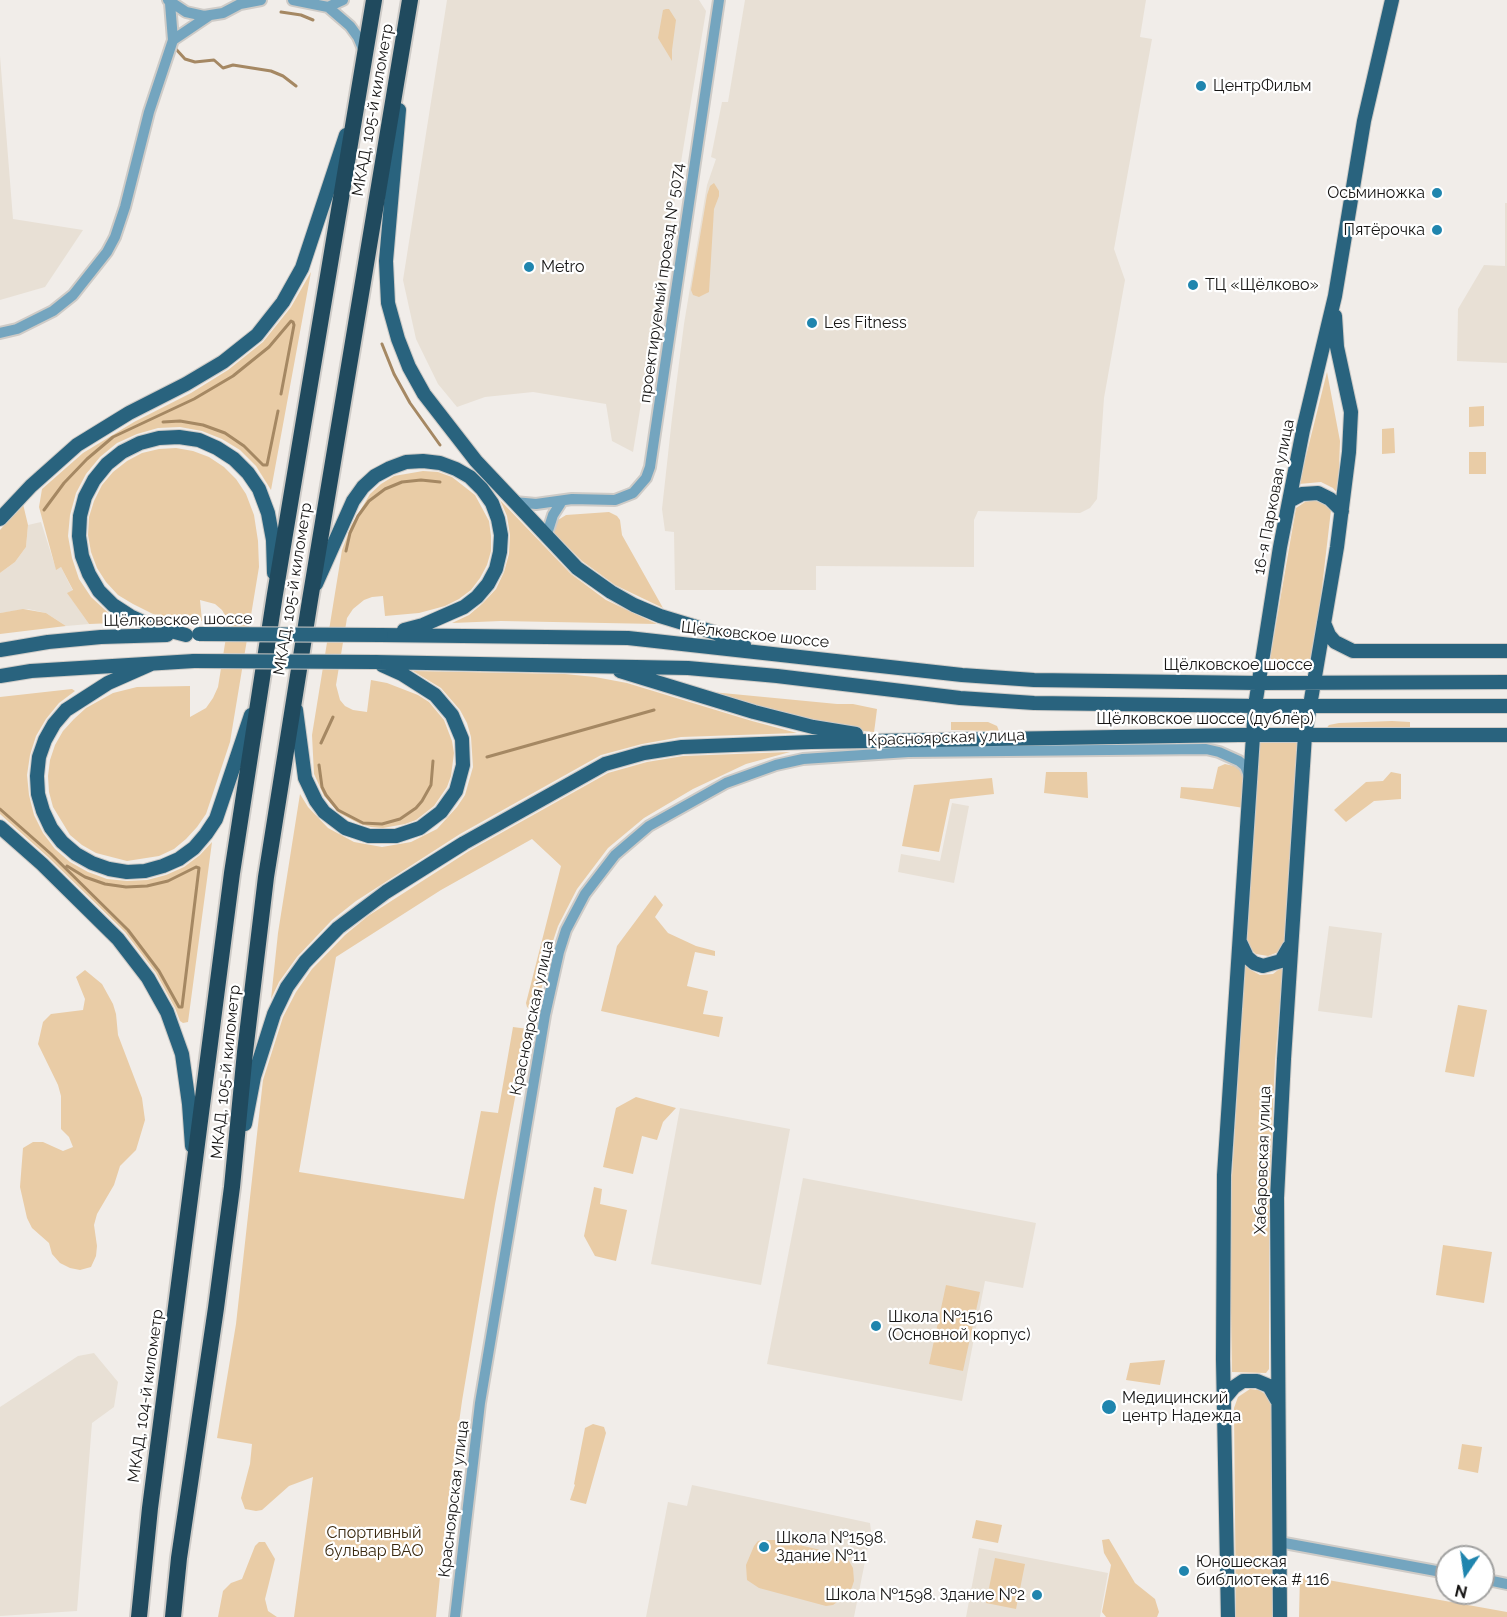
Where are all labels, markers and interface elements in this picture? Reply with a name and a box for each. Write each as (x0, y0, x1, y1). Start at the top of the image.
street label: МКАД, 105-й километр (348, 22, 398, 198)
place label: ЦентрФильм (1213, 76, 1312, 96)
marker: ЦентрФильм (1194, 79, 1208, 93)
street label: проектируемый проезд № 5074 (636, 162, 688, 404)
place label: Осьминожка (1327, 183, 1425, 203)
marker: Осьминожка (1430, 186, 1444, 200)
place label: Пятёрочка (1344, 220, 1425, 240)
marker: Пятёрочка (1430, 223, 1444, 237)
place label: Metro (541, 257, 584, 277)
marker: Metro (522, 260, 536, 274)
place label: ТЦ «Щёлково» (1205, 275, 1319, 295)
marker: ТЦ «Щёлково» (1186, 278, 1200, 292)
place label: Les Fitness (824, 313, 907, 333)
marker: Les Fitness (805, 316, 819, 330)
street label: 16-я Парковая улица (1250, 418, 1298, 576)
street label: МКАД, 105-й километр (270, 501, 316, 677)
street label: Щёлковское шоссе (103, 609, 253, 631)
street label: Щёлковское шоссе (680, 618, 830, 652)
street label: Щёлковское шоссе (1163, 655, 1313, 675)
street label: Щёлковское шоссе (дублёр) (1096, 709, 1314, 729)
street label: Красноярская улица (867, 726, 1025, 750)
street label: Красноярская улица (506, 939, 558, 1097)
street label: МКАД, 105-й километр (207, 984, 245, 1160)
street label: Хабаровская улица (1251, 1085, 1275, 1235)
place label: Школа №1516 (Основной корпус) (888, 1307, 1030, 1345)
street label: МКАД, 104-й километр (124, 1308, 168, 1484)
marker: Школа №1516 (Основной корпус) (869, 1319, 883, 1333)
place label: Медицинский центр Надежда (1122, 1388, 1241, 1426)
marker: Медицинский центр Надежда (1100, 1398, 1118, 1416)
street label: Красноярская улица (435, 1419, 473, 1579)
park label: Спортивный бульвар ВАО (324, 1523, 424, 1561)
place label: Школа №1598. Здание №11 (776, 1528, 886, 1566)
marker: Школа №1598. Здание №11 (757, 1540, 771, 1554)
north arrow (1435, 1545, 1495, 1605)
place label: Юношеская библиотека # 116 (1196, 1552, 1330, 1590)
marker: Юношеская библиотека # 116 (1177, 1564, 1191, 1578)
text: N (1453, 1580, 1469, 1602)
place label: Школа №1598. Здание №2 (825, 1585, 1025, 1605)
marker: Школа №1598. Здание №2 (1030, 1588, 1044, 1602)

